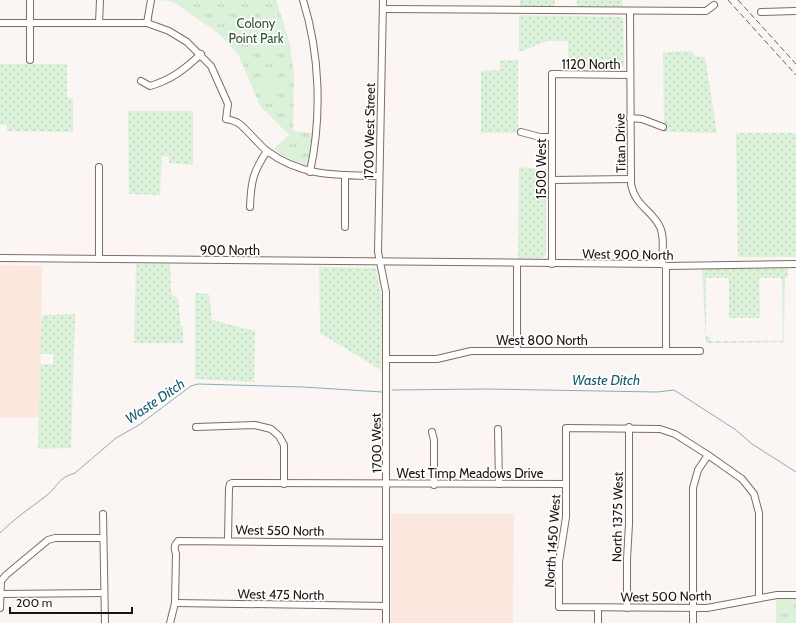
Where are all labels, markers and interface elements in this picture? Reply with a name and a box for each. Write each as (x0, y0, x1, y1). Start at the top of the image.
park label: Colony Point Park (228, 15, 284, 46)
street label: 1120 North (562, 56, 620, 72)
street label: 1700 West Street (360, 82, 378, 179)
street label: Titan Drive (611, 113, 629, 173)
street label: 1500 West (533, 138, 549, 199)
street label: 900 North (200, 242, 260, 258)
street label: West 900 North (582, 245, 674, 263)
street label: West 800 North (496, 332, 588, 348)
water label: Waste Ditch (572, 371, 640, 389)
water label: Waste Ditch (122, 375, 188, 427)
street label: 1700 West (367, 412, 385, 473)
street label: West Timp Meadows Drive (397, 465, 544, 481)
street label: North 1375 West (608, 471, 626, 562)
street label: North 1450 West (541, 493, 563, 588)
street label: West 550 North (235, 521, 325, 539)
street label: West 475 North (237, 585, 325, 603)
street label: West 500 North (620, 587, 712, 605)
scale bar (10, 589, 132, 615)
text: 200 m (16, 595, 52, 610)

